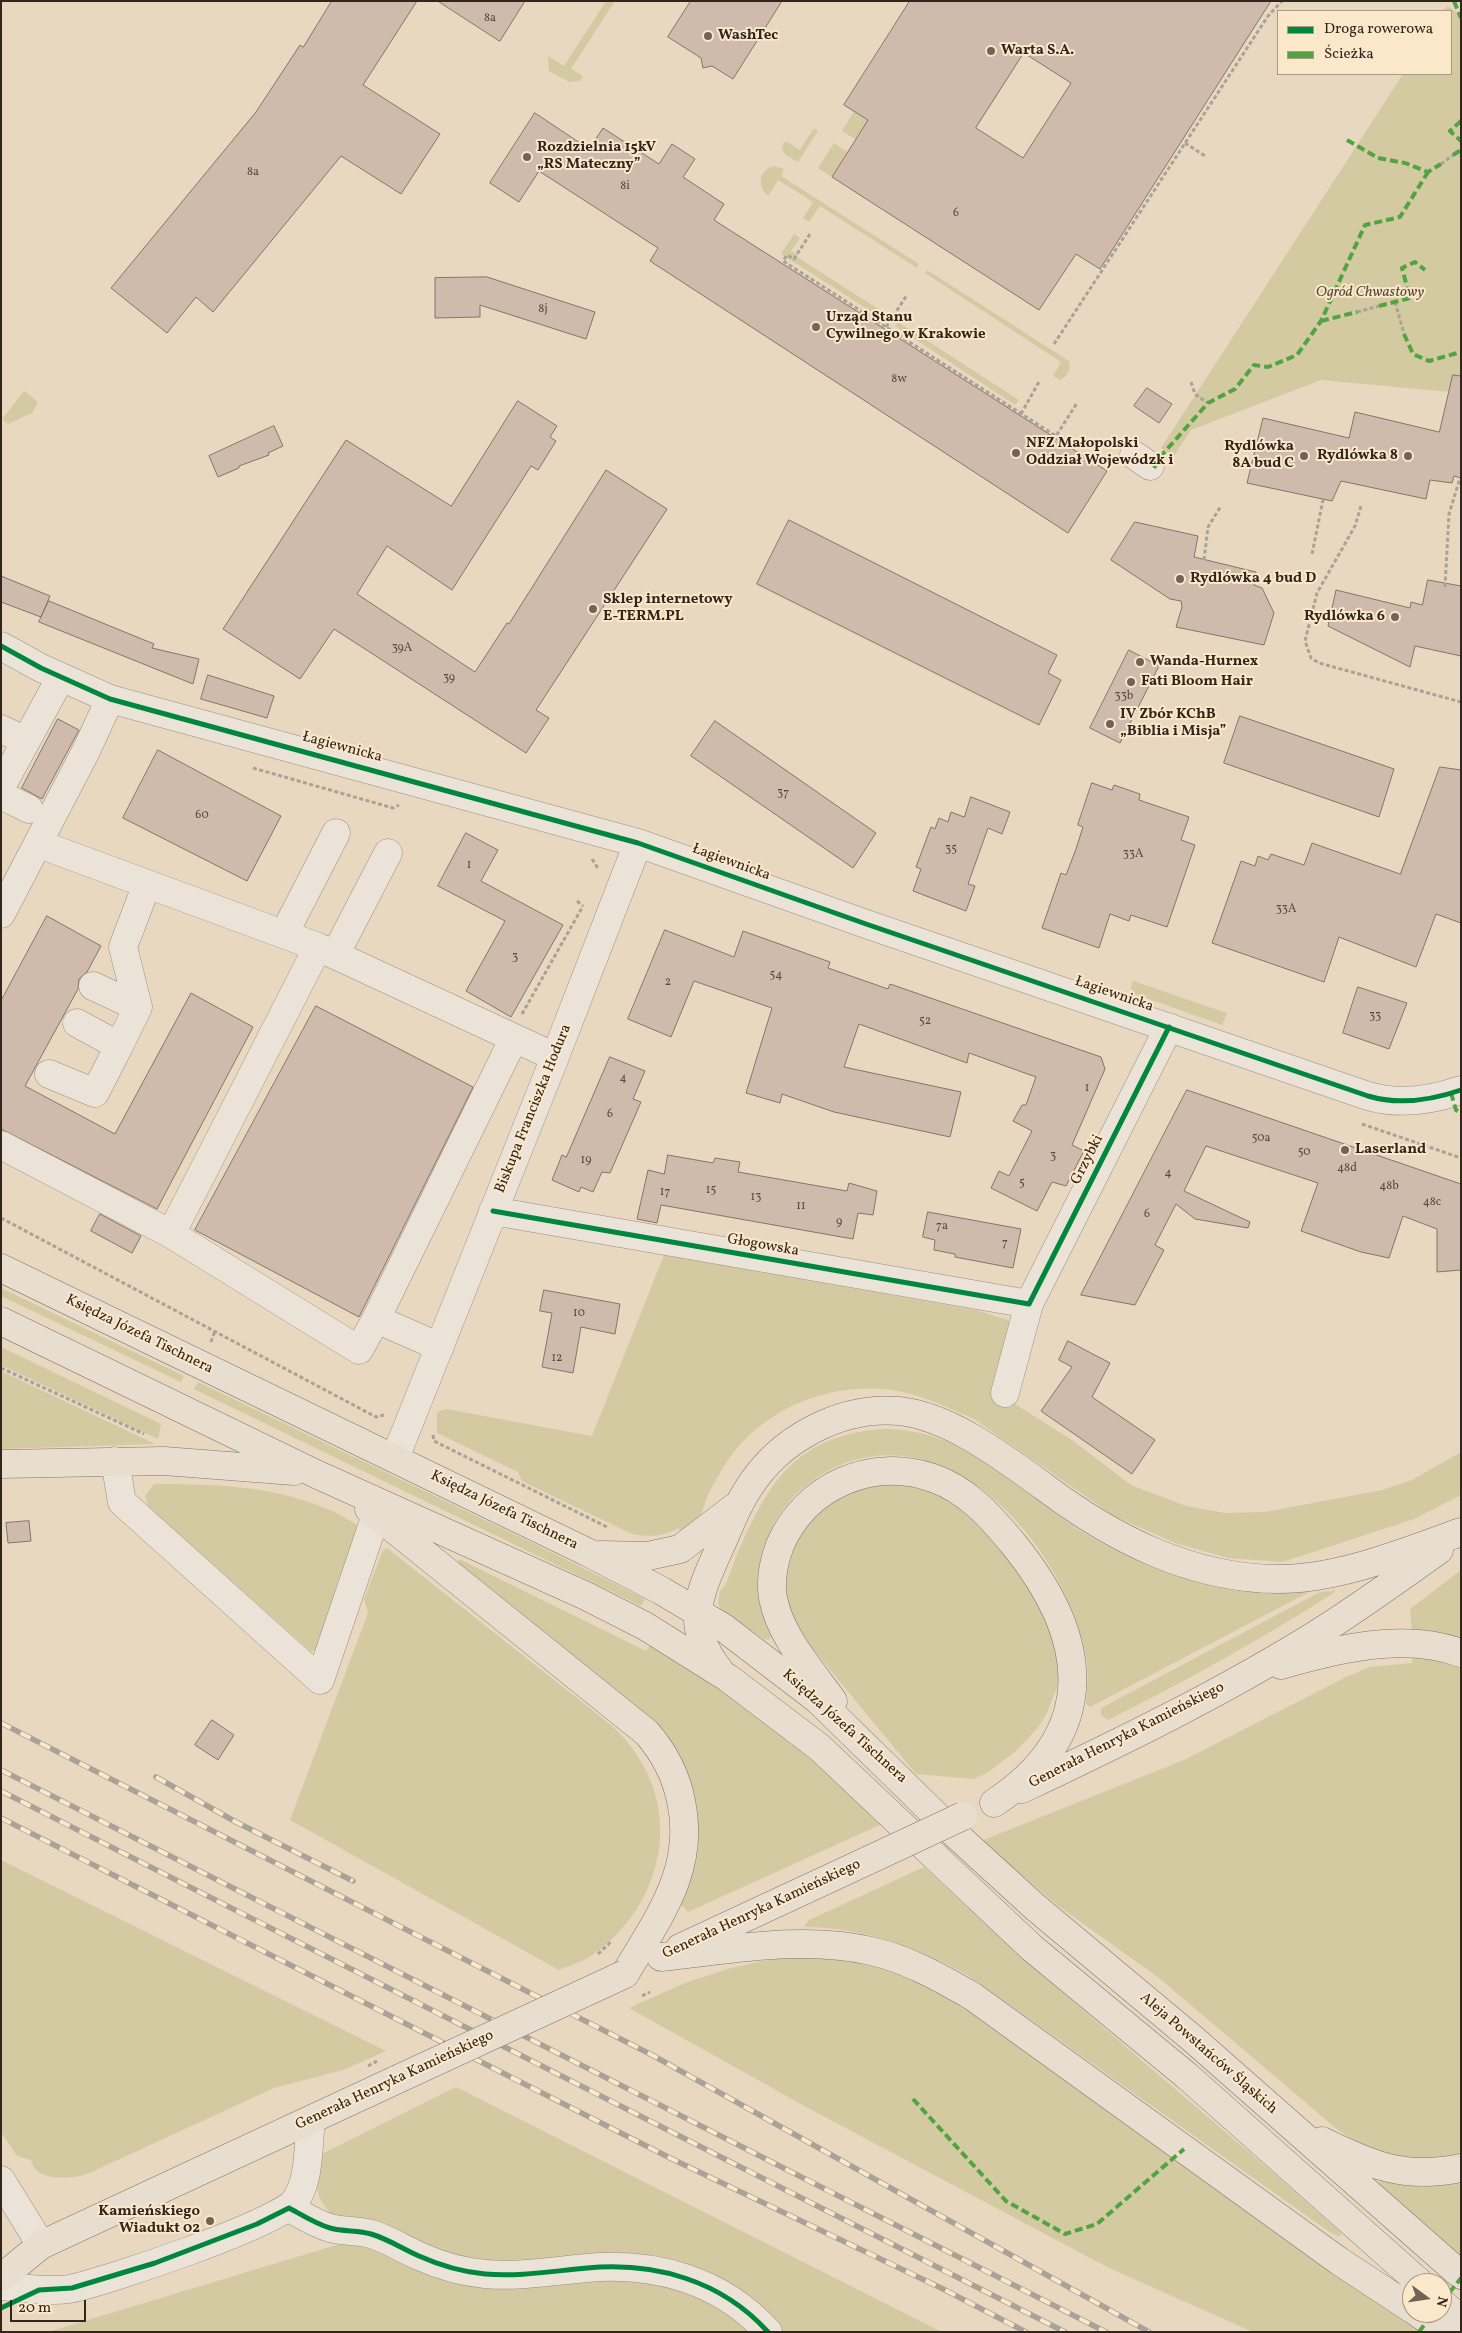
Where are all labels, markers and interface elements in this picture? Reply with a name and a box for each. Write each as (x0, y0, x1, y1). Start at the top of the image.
legend (1277, 10, 1452, 75)
house number: 8a (484, 12, 496, 26)
text: Droga rowerowa (1324, 19, 1433, 40)
place label: WashTec (718, 27, 778, 45)
marker: WashTec (702, 30, 714, 42)
place label: Warta S.A. (1001, 42, 1074, 60)
text: Ścieżka (1324, 44, 1374, 65)
marker: Warta S.A. (985, 45, 997, 57)
place label: Rozdzielnia 15kV „RS Mateczny” (537, 139, 656, 174)
marker: Rozdzielnia 15kV „RS Mateczny” (521, 151, 533, 163)
house number: 8a (247, 166, 259, 180)
house number: 8i (620, 180, 630, 194)
house number: 6 (953, 207, 959, 221)
park label: Ogród Chwastowy (1316, 284, 1424, 302)
house number: 8j (538, 303, 548, 317)
place label: Urząd Stanu Cywilnego w Krakowie (826, 309, 986, 344)
marker: Urząd Stanu Cywilnego w Krakowie (810, 321, 822, 333)
house number: 8w (891, 373, 907, 387)
place label: NFZ Małopolski Oddział Wojewódzk i (1026, 435, 1174, 470)
place label: Rydlówka 8A bud C (1224, 438, 1294, 473)
marker: NFZ Małopolski Oddział Wojewódzk i (1010, 447, 1022, 459)
place label: Rydlówka 8 (1317, 447, 1398, 465)
marker: Rydlówka 8A bud C (1298, 450, 1310, 462)
marker: Rydlówka 8 (1402, 450, 1414, 462)
place label: Rydlówka 4 bud D (1190, 570, 1316, 588)
marker: Rydlówka 4 bud D (1174, 573, 1186, 585)
place label: Sklep internetowy E-TERM.PL (603, 591, 733, 626)
marker: Sklep internetowy E-TERM.PL (587, 603, 599, 615)
place label: Rydlówka 6 (1304, 608, 1385, 626)
marker: Rydlówka 6 (1389, 611, 1401, 623)
house number: 39A (392, 642, 412, 656)
place label: Wanda-Hurnex (1150, 653, 1258, 671)
marker: Wanda-Hurnex (1134, 656, 1146, 668)
house number: 39 (443, 672, 455, 686)
place label: Fati Bloom Hair (1141, 673, 1253, 691)
marker: Fati Bloom Hair (1125, 676, 1137, 688)
house number: 33b (1115, 690, 1133, 704)
place label: IV Zbór KChB „Biblia i Misja” (1120, 706, 1226, 741)
marker: IV Zbór KChB „Biblia i Misja” (1104, 718, 1116, 730)
street label: Łagiewnicka (300, 729, 384, 767)
house number: 37 (777, 787, 789, 801)
house number: 60 (195, 809, 209, 823)
street label: Łagiewnicka (689, 841, 773, 885)
house number: 35 (945, 843, 957, 857)
house number: 33A (1123, 848, 1143, 862)
house number: 1 (467, 859, 471, 873)
house number: 33A (1276, 903, 1296, 917)
house number: 3 (512, 951, 518, 965)
house number: 54 (770, 969, 782, 983)
street label: Łagiewnicka (1072, 973, 1156, 1017)
house number: 2 (665, 976, 671, 990)
house number: 33 (1369, 1010, 1381, 1024)
house number: 52 (919, 1015, 931, 1029)
street label: Biskupa Franciszka Hodura (492, 1022, 576, 1196)
house number: 4 (619, 1072, 627, 1086)
house number: 1 (1085, 1082, 1089, 1096)
house number: 6 (607, 1108, 613, 1122)
street label: Grzybki (1068, 1132, 1108, 1188)
house number: 50a (1252, 1132, 1270, 1146)
place label: Laserland (1355, 1141, 1426, 1159)
marker: Laserland (1339, 1144, 1351, 1156)
house number: 50 (1298, 1146, 1310, 1160)
house number: 3 (1050, 1150, 1056, 1164)
house number: 19 (581, 1154, 591, 1168)
house number: 48d (1337, 1162, 1357, 1176)
house number: 4 (1164, 1167, 1172, 1181)
house number: 5 (1019, 1177, 1025, 1191)
house number: 48b (1379, 1180, 1399, 1194)
house number: 15 (706, 1184, 716, 1198)
house number: 17 (660, 1186, 670, 1200)
house number: 13 (751, 1191, 761, 1205)
house number: 48c (1423, 1196, 1441, 1210)
house number: 11 (796, 1200, 806, 1214)
house number: 6 (1144, 1208, 1150, 1222)
house number: 9 (836, 1216, 842, 1230)
house number: 7a (936, 1220, 948, 1234)
street label: Głogowska (726, 1231, 800, 1261)
house number: 7 (1002, 1237, 1008, 1251)
street label: Księdza Józefa Tischnera (62, 1291, 216, 1379)
house number: 10 (573, 1307, 585, 1321)
house number: 12 (551, 1352, 563, 1366)
street label: Księdza Józefa Tischnera (427, 1467, 581, 1555)
street label: Księdza Józefa Tischnera (778, 1666, 910, 1788)
street label: Generała Henryka Kamieńskiego (1026, 1679, 1228, 1793)
street label: Generała Henryka Kamieńskiego (660, 1856, 864, 1964)
street label: Aleja Powstańców Śląskich (1135, 1989, 1281, 2119)
street label: Generała Henryka Kamieńskiego (293, 2027, 497, 2135)
place label: Kamieńskiego Wiadukt 02 (98, 2203, 200, 2238)
marker: Kamieńskiego Wiadukt 02 (204, 2215, 216, 2227)
north arrow (1402, 2273, 1452, 2323)
scale bar (12, 2290, 89, 2322)
text: N (1431, 2294, 1452, 2309)
text: 20 m (18, 2298, 51, 2319)

